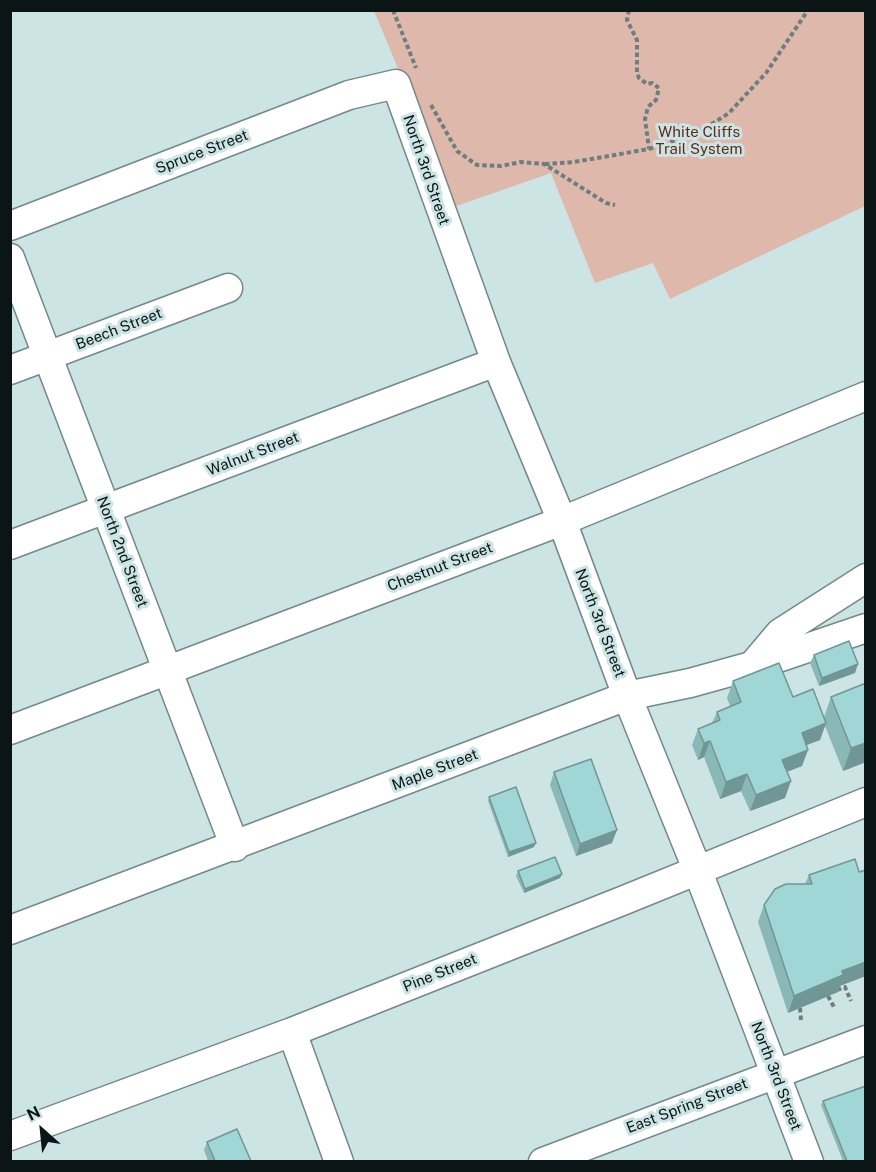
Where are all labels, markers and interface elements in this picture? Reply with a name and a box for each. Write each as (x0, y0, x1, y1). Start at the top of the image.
street label: North 3rd Street (399, 113, 453, 227)
park label: White Cliffs Trail System (656, 123, 742, 158)
street label: Spruce Street (153, 126, 251, 178)
street label: Beech Street (73, 304, 165, 354)
street label: Walnut Street (204, 428, 302, 480)
street label: North 2nd Street (93, 494, 151, 610)
street label: Chestnut Street (385, 539, 495, 595)
street label: North 3rd Street (571, 566, 629, 680)
street label: Maple Street (389, 745, 481, 795)
street label: Pine Street (400, 950, 480, 996)
street label: North 3rd Street (747, 1019, 805, 1133)
street label: East Spring Street (624, 1075, 750, 1137)
north arrow (12, 1100, 72, 1160)
text: N (24, 1102, 43, 1125)

